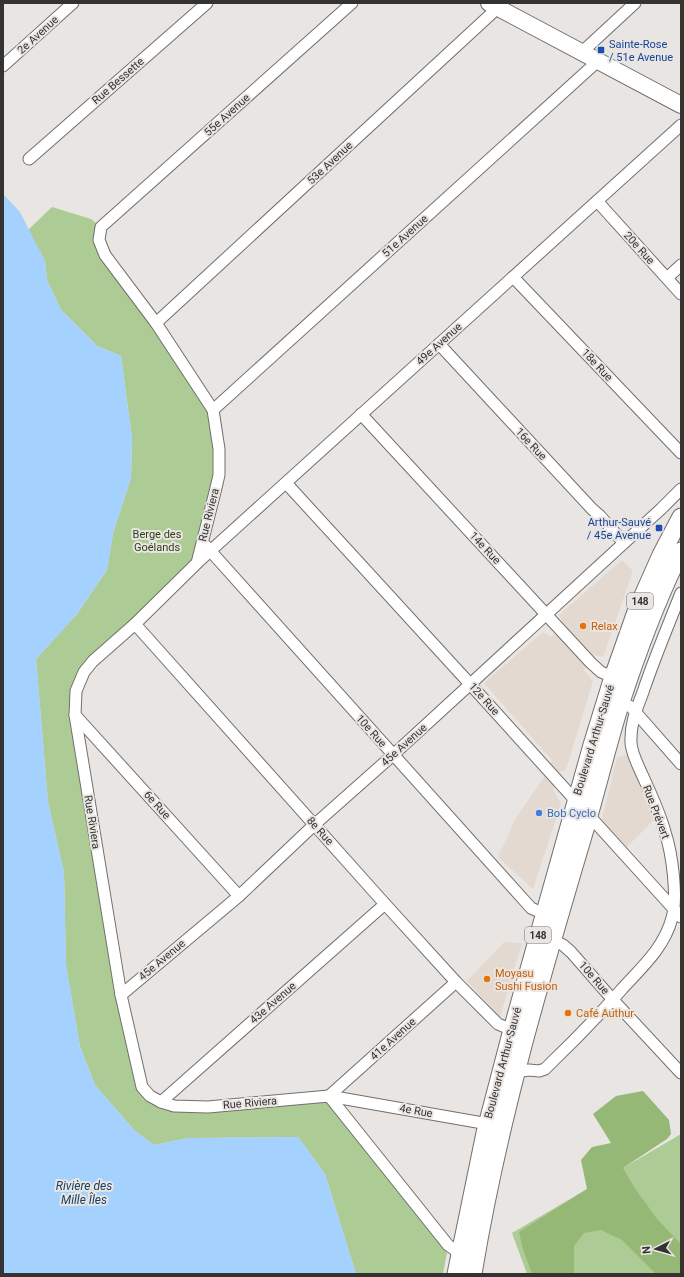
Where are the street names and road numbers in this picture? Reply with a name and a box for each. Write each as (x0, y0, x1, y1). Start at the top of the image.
street label: 2e Avenue (15, 13, 61, 57)
street label: Rue Bessette (89, 55, 147, 107)
street label: 55e Avenue (202, 91, 253, 139)
street label: 53e Avenue (305, 139, 355, 187)
street label: 51e Avenue (380, 212, 431, 260)
street label: 20e Rue (621, 229, 657, 267)
street label: 49e Avenue (414, 320, 465, 368)
street label: 18e Rue (579, 346, 615, 384)
street label: 16e Rue (513, 425, 549, 463)
street label: Rue Riviera (196, 487, 222, 543)
street label: 14e Rue (467, 529, 503, 567)
road number: 148 (627, 593, 653, 609)
street label: 12e Rue (466, 680, 502, 718)
street label: Boulevard Arthur-Sauvé (571, 683, 617, 797)
street label: 10e Rue (353, 712, 389, 750)
street label: 45e Avenue (379, 721, 430, 769)
street label: Rue Prévert (640, 783, 672, 841)
street label: 6e Rue (141, 788, 173, 822)
street label: Rue Riviera (81, 794, 103, 850)
street label: 8e Rue (304, 814, 336, 848)
road number: 148 (525, 927, 551, 943)
street label: 45e Avenue (136, 937, 188, 983)
street label: 10e Rue (576, 959, 612, 997)
street label: 43e Avenue (247, 979, 299, 1027)
street label: Boulevard Arthur-Sauvé (482, 1006, 524, 1120)
street label: 41e Avenue (368, 1015, 419, 1063)
street label: Rue Riviera (222, 1094, 278, 1112)
street label: 4e Rue (398, 1102, 434, 1120)

